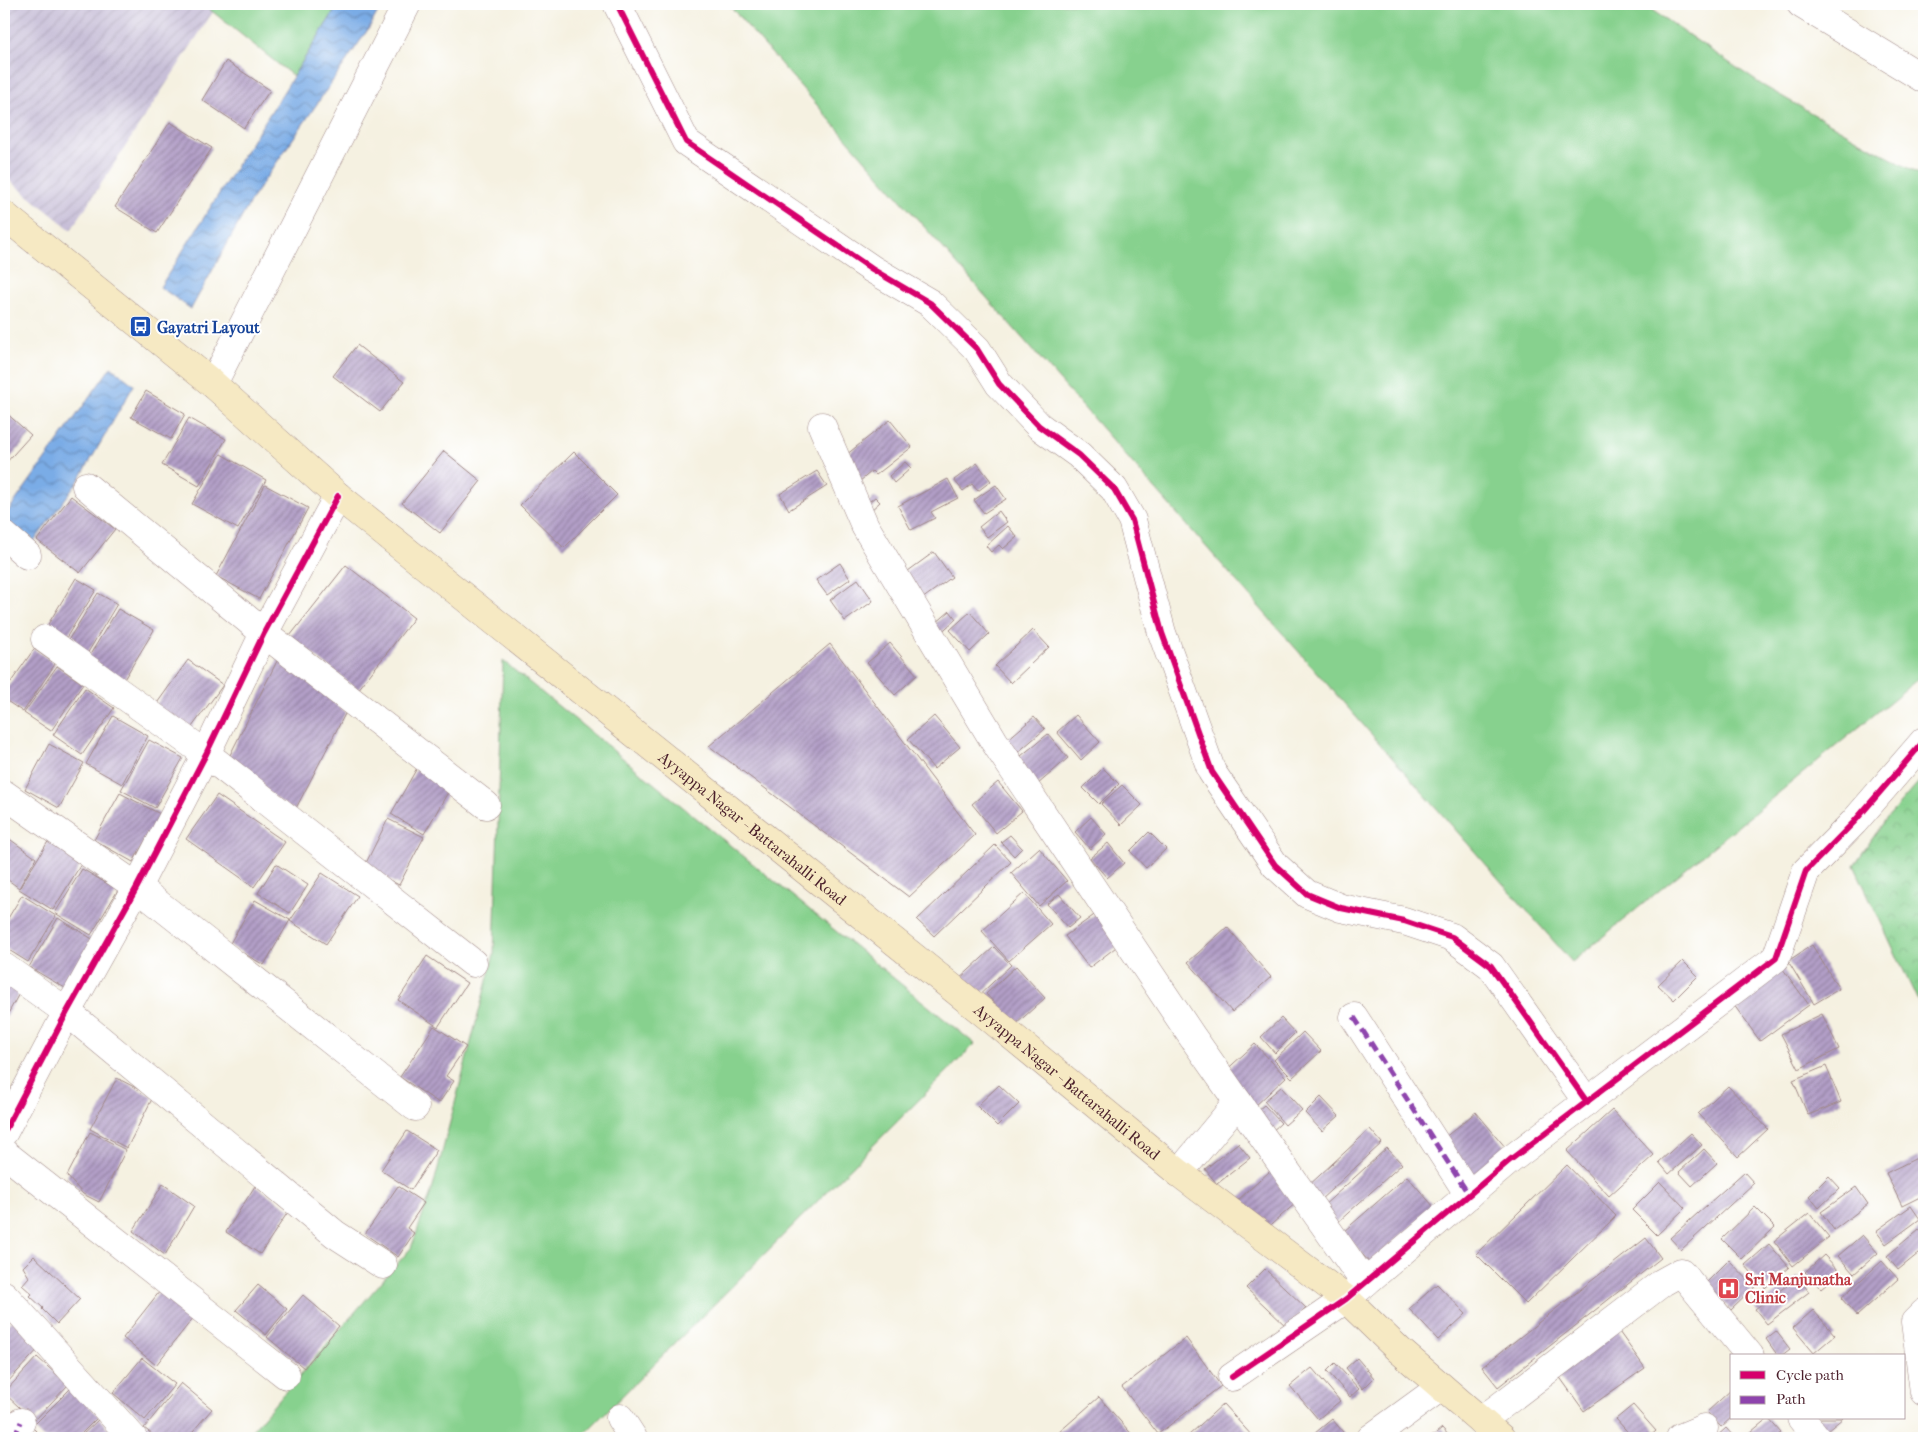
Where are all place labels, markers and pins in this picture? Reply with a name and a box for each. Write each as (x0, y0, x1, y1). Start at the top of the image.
bus stop icon: Gayatri Layout (129, 315, 153, 339)
place label: Gayatri Layout (157, 318, 260, 338)
place label: Sri Manjunatha Clinic (1745, 1270, 1852, 1307)
hospital icon: Sri Manjunatha Clinic (1717, 1276, 1741, 1300)

